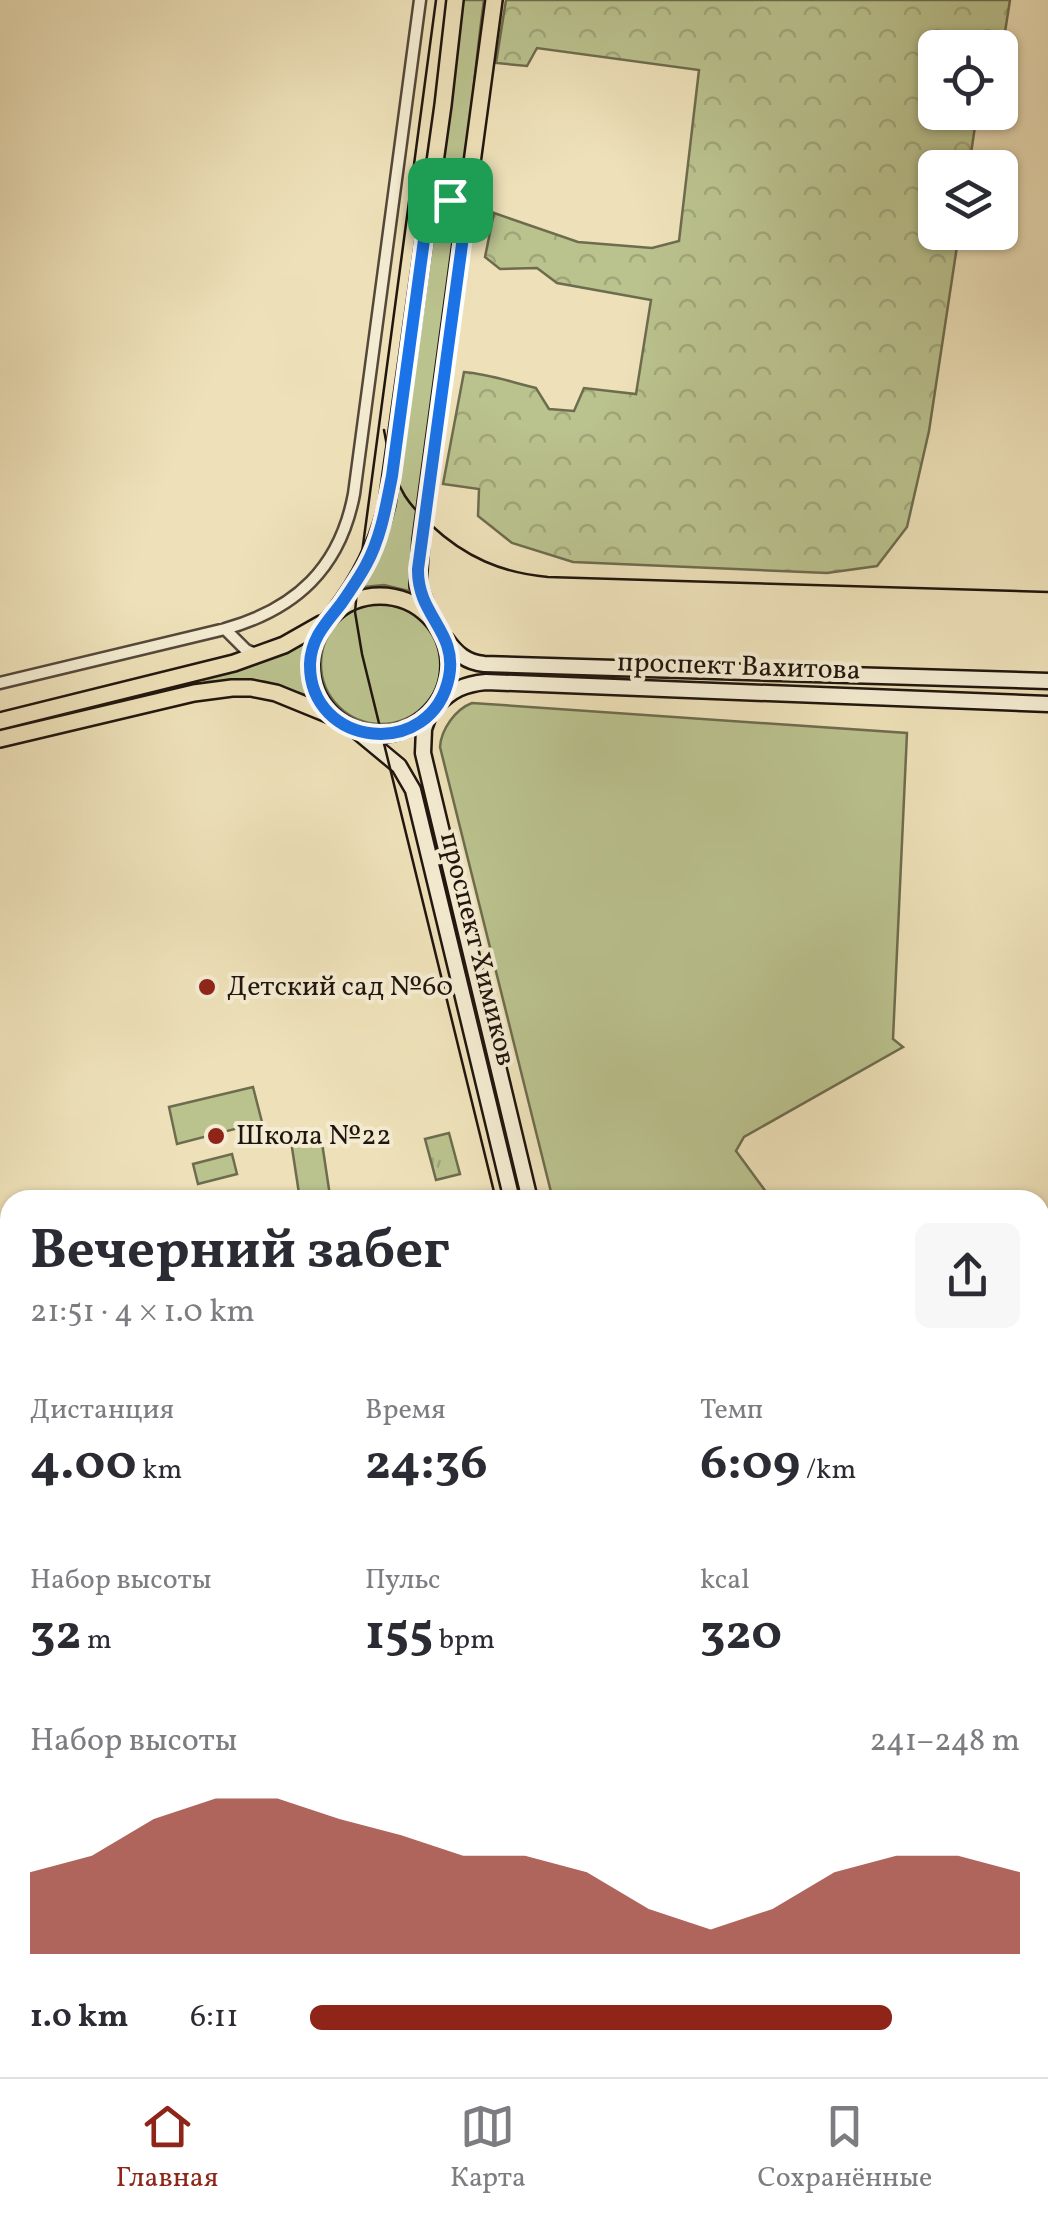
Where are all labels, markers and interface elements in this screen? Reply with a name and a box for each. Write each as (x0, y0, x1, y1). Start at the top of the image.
map controls (918, 30, 1018, 250)
button: locate (918, 30, 1018, 130)
button: layers (918, 150, 1018, 250)
pin (408, 158, 493, 243)
icon: arrive (423, 173, 478, 228)
street label: проспект Вахитова (617, 643, 861, 691)
street label: проспект Химиков (429, 828, 525, 1070)
place label: Детский сад №60 (227, 968, 453, 1007)
marker: Детский сад №60 (196, 976, 218, 998)
place label: Школа №22 (236, 1117, 391, 1156)
marker: Школа №22 (205, 1125, 227, 1147)
text: Вечерний забег (30, 1215, 450, 1291)
button: share (915, 1223, 1020, 1328)
text: 21:51 · 4 × 1.0 km (30, 1291, 255, 1335)
text: Дистанция (30, 1391, 174, 1430)
text: Время (365, 1391, 446, 1430)
text: Темп (700, 1391, 763, 1430)
text: 4.00 (30, 1430, 137, 1500)
text: 24:36 (365, 1430, 488, 1500)
text: 6:09 (700, 1430, 800, 1500)
text: km (137, 1451, 182, 1490)
text: /km (800, 1451, 856, 1490)
text: Набор высоты (30, 1561, 211, 1600)
text: Пульс (365, 1561, 441, 1600)
text: kcal (700, 1561, 750, 1600)
text: 32 (30, 1600, 82, 1670)
text: 155 (365, 1600, 433, 1670)
text: 320 (700, 1600, 782, 1670)
text: m (82, 1621, 112, 1660)
text: bpm (433, 1621, 495, 1660)
text: Набор высоты (30, 1720, 237, 1764)
text: 241–248 m (869, 1720, 1020, 1764)
text: 1.0 km (30, 1996, 128, 2040)
text: 6:11 (190, 1996, 239, 2040)
tab: Главная (116, 2099, 218, 2198)
tab: Карта (450, 2099, 526, 2198)
tab: Сохранённые (758, 2099, 932, 2198)

